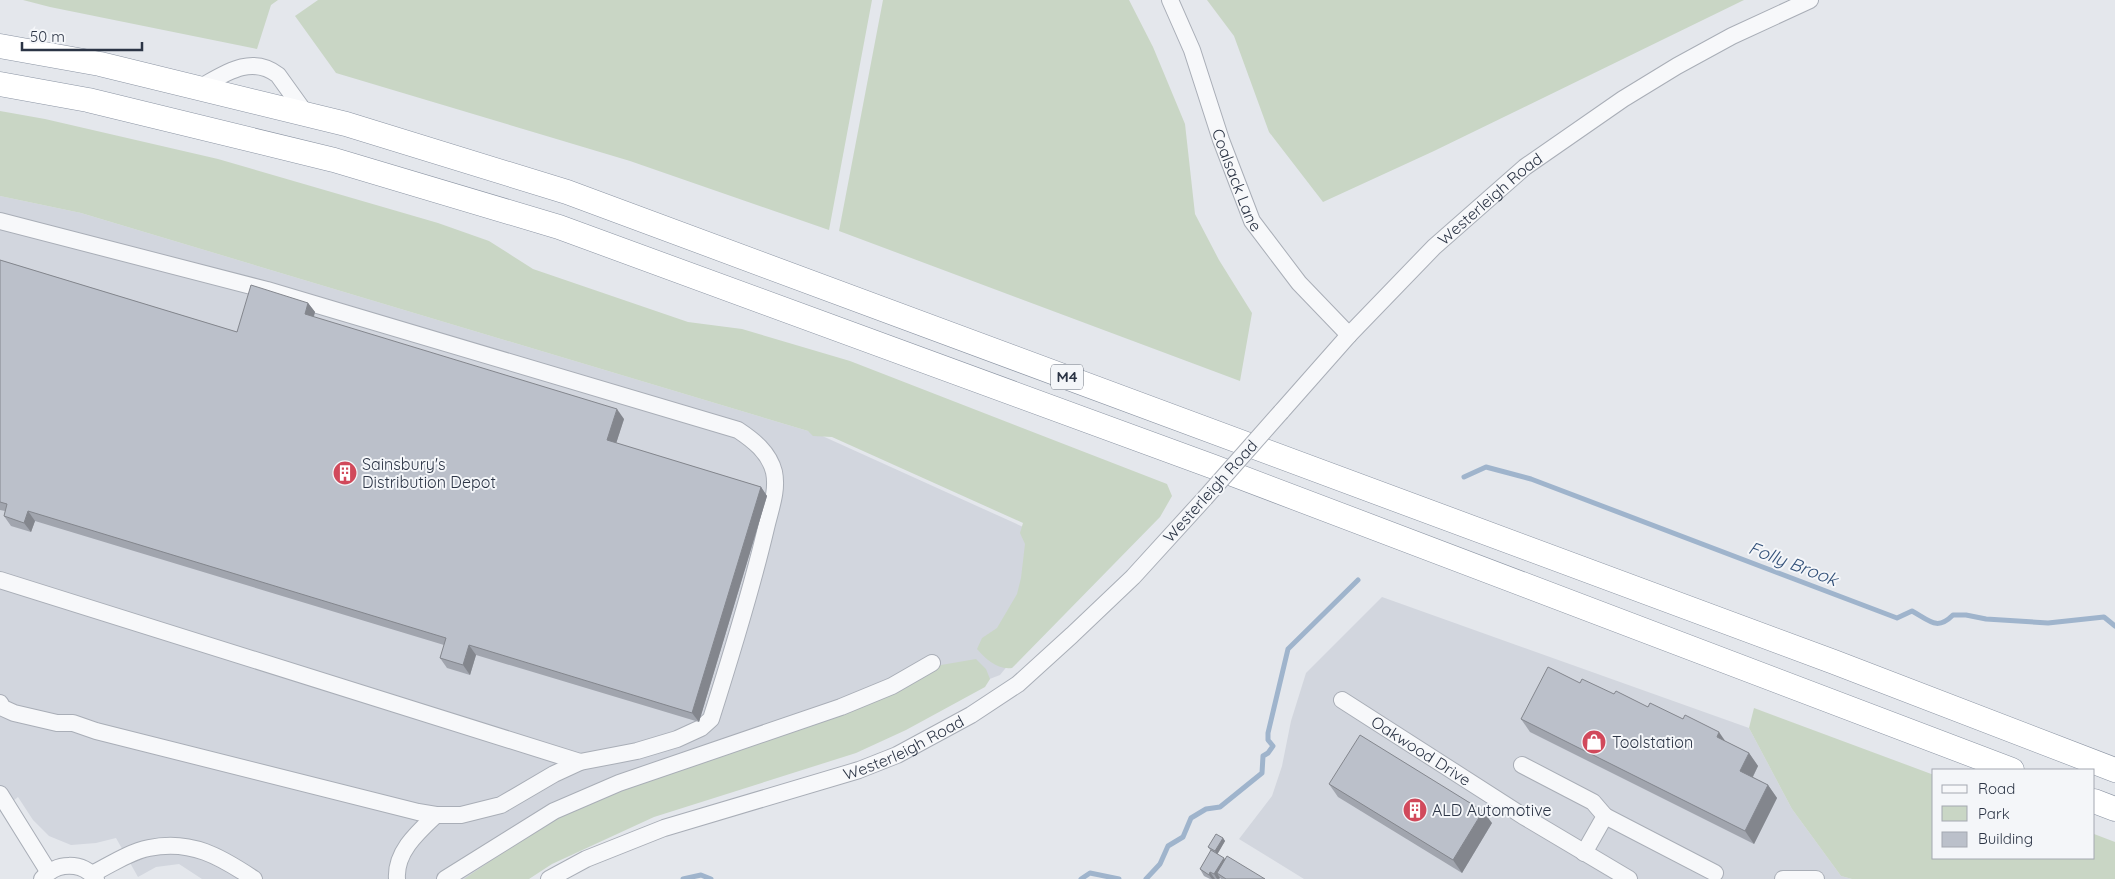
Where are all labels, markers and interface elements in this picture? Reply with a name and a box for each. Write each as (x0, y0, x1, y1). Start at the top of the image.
scale bar (22, 20, 142, 52)
text: 50 m (30, 27, 65, 46)
street label: Coalsack Lane (1208, 126, 1266, 235)
street label: Westerleigh Road (1434, 148, 1546, 249)
road number: M4 (1051, 364, 1083, 390)
street label: Westerleigh Road (1159, 435, 1261, 547)
place label: Sainsbury's Distribution Depot (362, 454, 496, 492)
building icon: Sainsbury's Distribution Depot (332, 460, 358, 486)
water label: Folly Brook (1745, 536, 1842, 592)
street label: Westerleigh Road (841, 711, 967, 784)
street label: Oakwood Drive (1368, 711, 1475, 790)
shop icon: Toolstation (1581, 729, 1607, 755)
place label: Toolstation (1612, 732, 1693, 752)
legend (1932, 769, 2095, 859)
text: Road (1978, 779, 2015, 798)
building icon: ALD Automotive (1402, 797, 1428, 823)
place label: ALD Automotive (1432, 800, 1552, 820)
text: Park (1978, 804, 2010, 823)
text: Building (1978, 829, 2033, 848)

